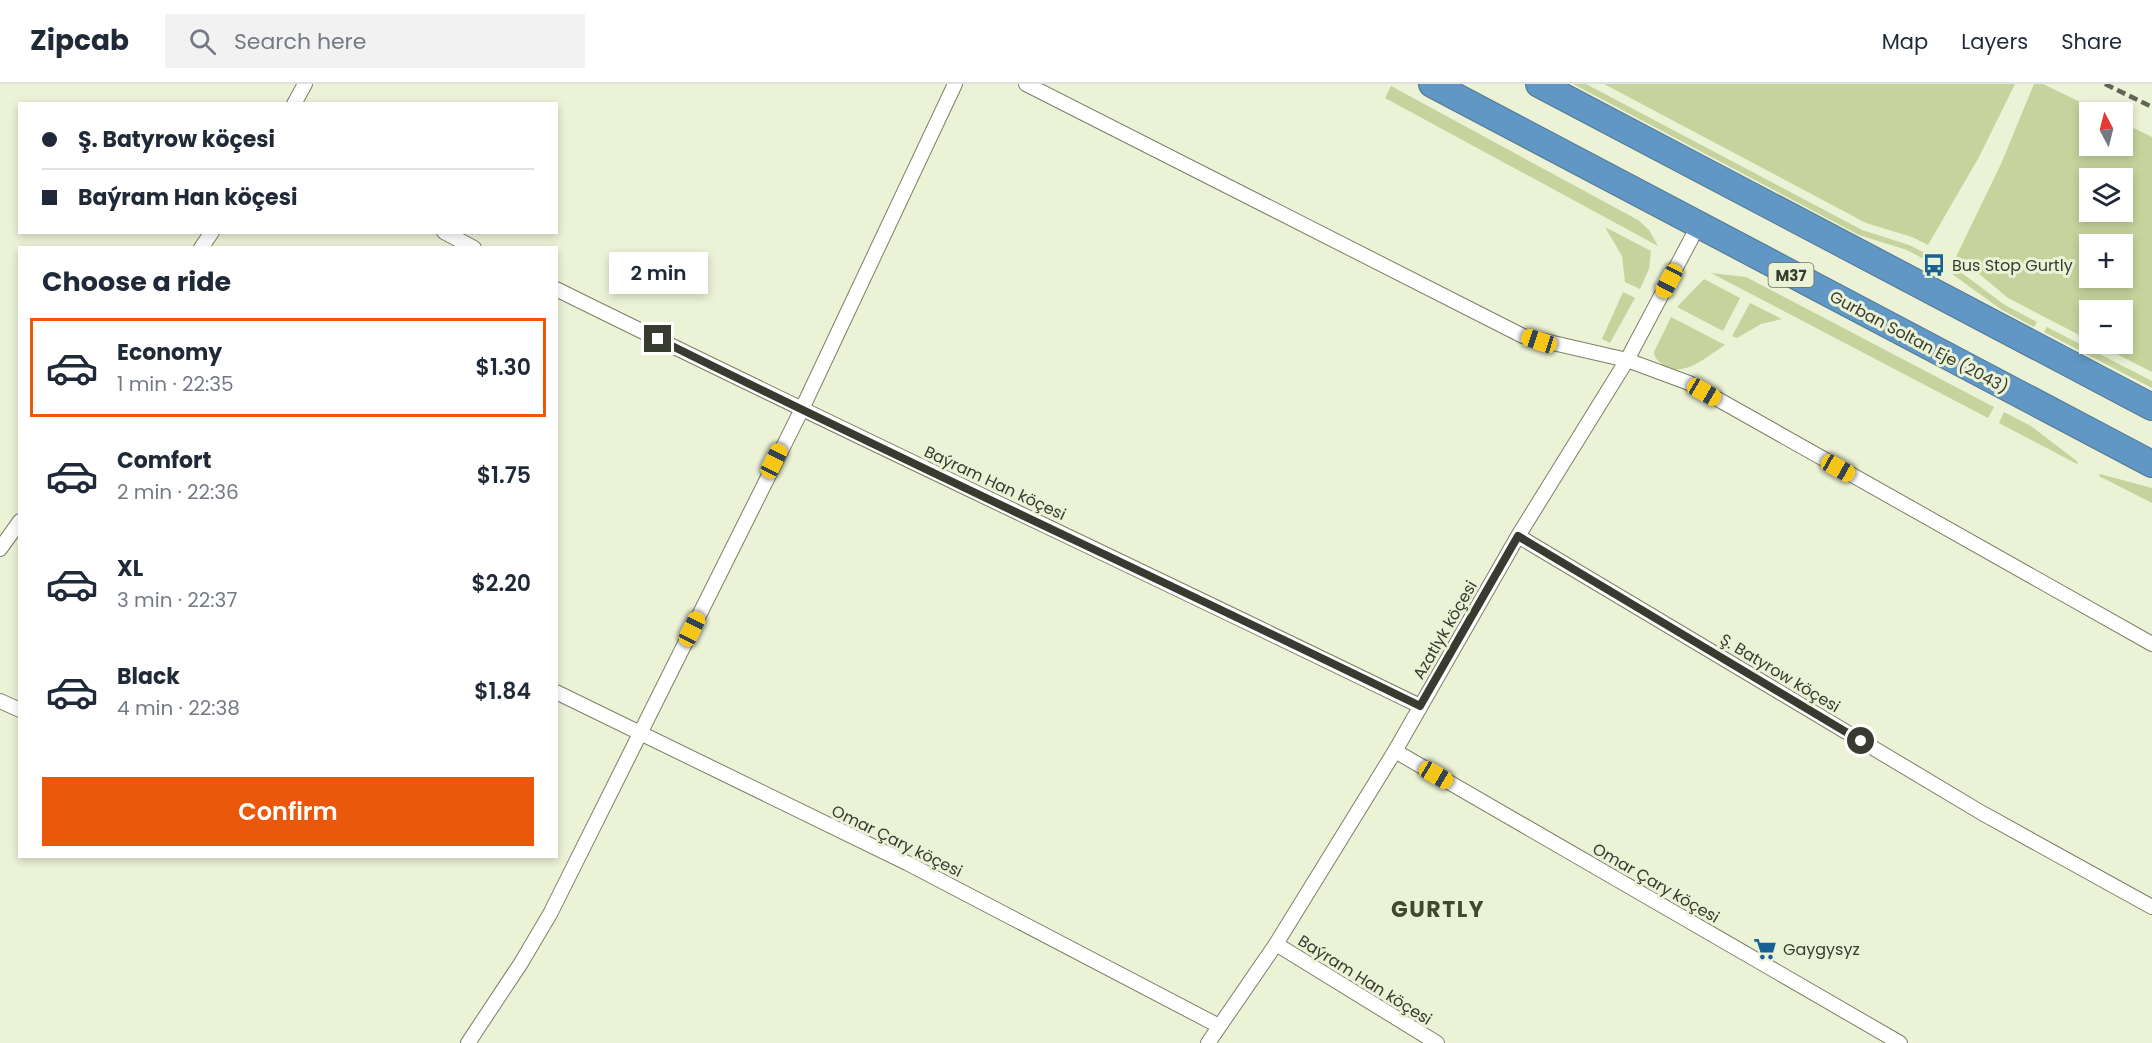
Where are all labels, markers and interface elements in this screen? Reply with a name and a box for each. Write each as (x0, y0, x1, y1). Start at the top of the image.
search box (165, 14, 585, 68)
text: Zipcab (30, 21, 129, 60)
icon: search (186, 25, 219, 58)
text: Search here (234, 26, 366, 57)
text: Map (1882, 27, 1928, 56)
text: Layers (1961, 27, 2028, 56)
text: Share (2061, 27, 2122, 56)
north arrow (2079, 102, 2133, 156)
map controls (2079, 102, 2133, 354)
text: Ş. Batyrow köçesi (78, 124, 275, 155)
button: layers (2079, 168, 2133, 222)
text: Baýram Han köçesi (78, 182, 297, 213)
button: + (2079, 234, 2133, 288)
callout: 2 min (608, 252, 708, 294)
bus stop icon: Bus Stop Gurtly (1921, 252, 1947, 278)
place label: Bus Stop Gurtly (1952, 254, 2073, 277)
text: 2 min (631, 259, 686, 287)
car (1653, 261, 1685, 301)
text: Choose a ride (42, 263, 231, 300)
road number: M37 (1768, 263, 1814, 287)
street label: Gurban Soltan Eje (2043) (1826, 285, 2012, 399)
button: − (2079, 300, 2133, 354)
route end (644, 325, 671, 352)
car (1519, 327, 1559, 355)
text: Economy (117, 337, 222, 368)
icon: car (45, 341, 99, 395)
text: $1.30 (476, 352, 531, 383)
text: 1 min · 22:35 (117, 370, 234, 398)
car (1684, 375, 1724, 409)
street label: Baýram Han köçesi (920, 440, 1070, 526)
car (758, 441, 790, 481)
text: Comfort (117, 445, 211, 476)
icon: car (45, 449, 99, 503)
car (1818, 451, 1858, 485)
text: $1.75 (477, 460, 531, 491)
text: 2 min · 22:36 (117, 478, 239, 506)
text: XL (117, 553, 143, 584)
icon: car (45, 557, 99, 611)
text: $2.20 (471, 568, 531, 599)
street label: Azatlyk köçesi (1407, 576, 1483, 684)
text: 3 min · 22:37 (117, 586, 237, 614)
car (676, 609, 708, 649)
street label: Ş. Batyrow köçesi (1716, 628, 1844, 718)
text: Black (117, 661, 180, 692)
icon: car (45, 665, 99, 719)
text: $1.84 (474, 676, 531, 707)
text: 4 min · 22:38 (117, 694, 240, 722)
route start (1847, 727, 1874, 754)
car (1416, 758, 1456, 792)
button: Confirm (42, 777, 534, 846)
street label: Omar Çary köçesi (828, 799, 966, 883)
street label: Omar Çary köçesi (1588, 837, 1724, 929)
district label: GURTLY (1391, 894, 1485, 925)
street label: Baýram Han köçesi (1294, 929, 1436, 1031)
supermarket icon: Gaygysyz (1752, 936, 1778, 962)
place label: Gaygysyz (1783, 938, 1860, 961)

